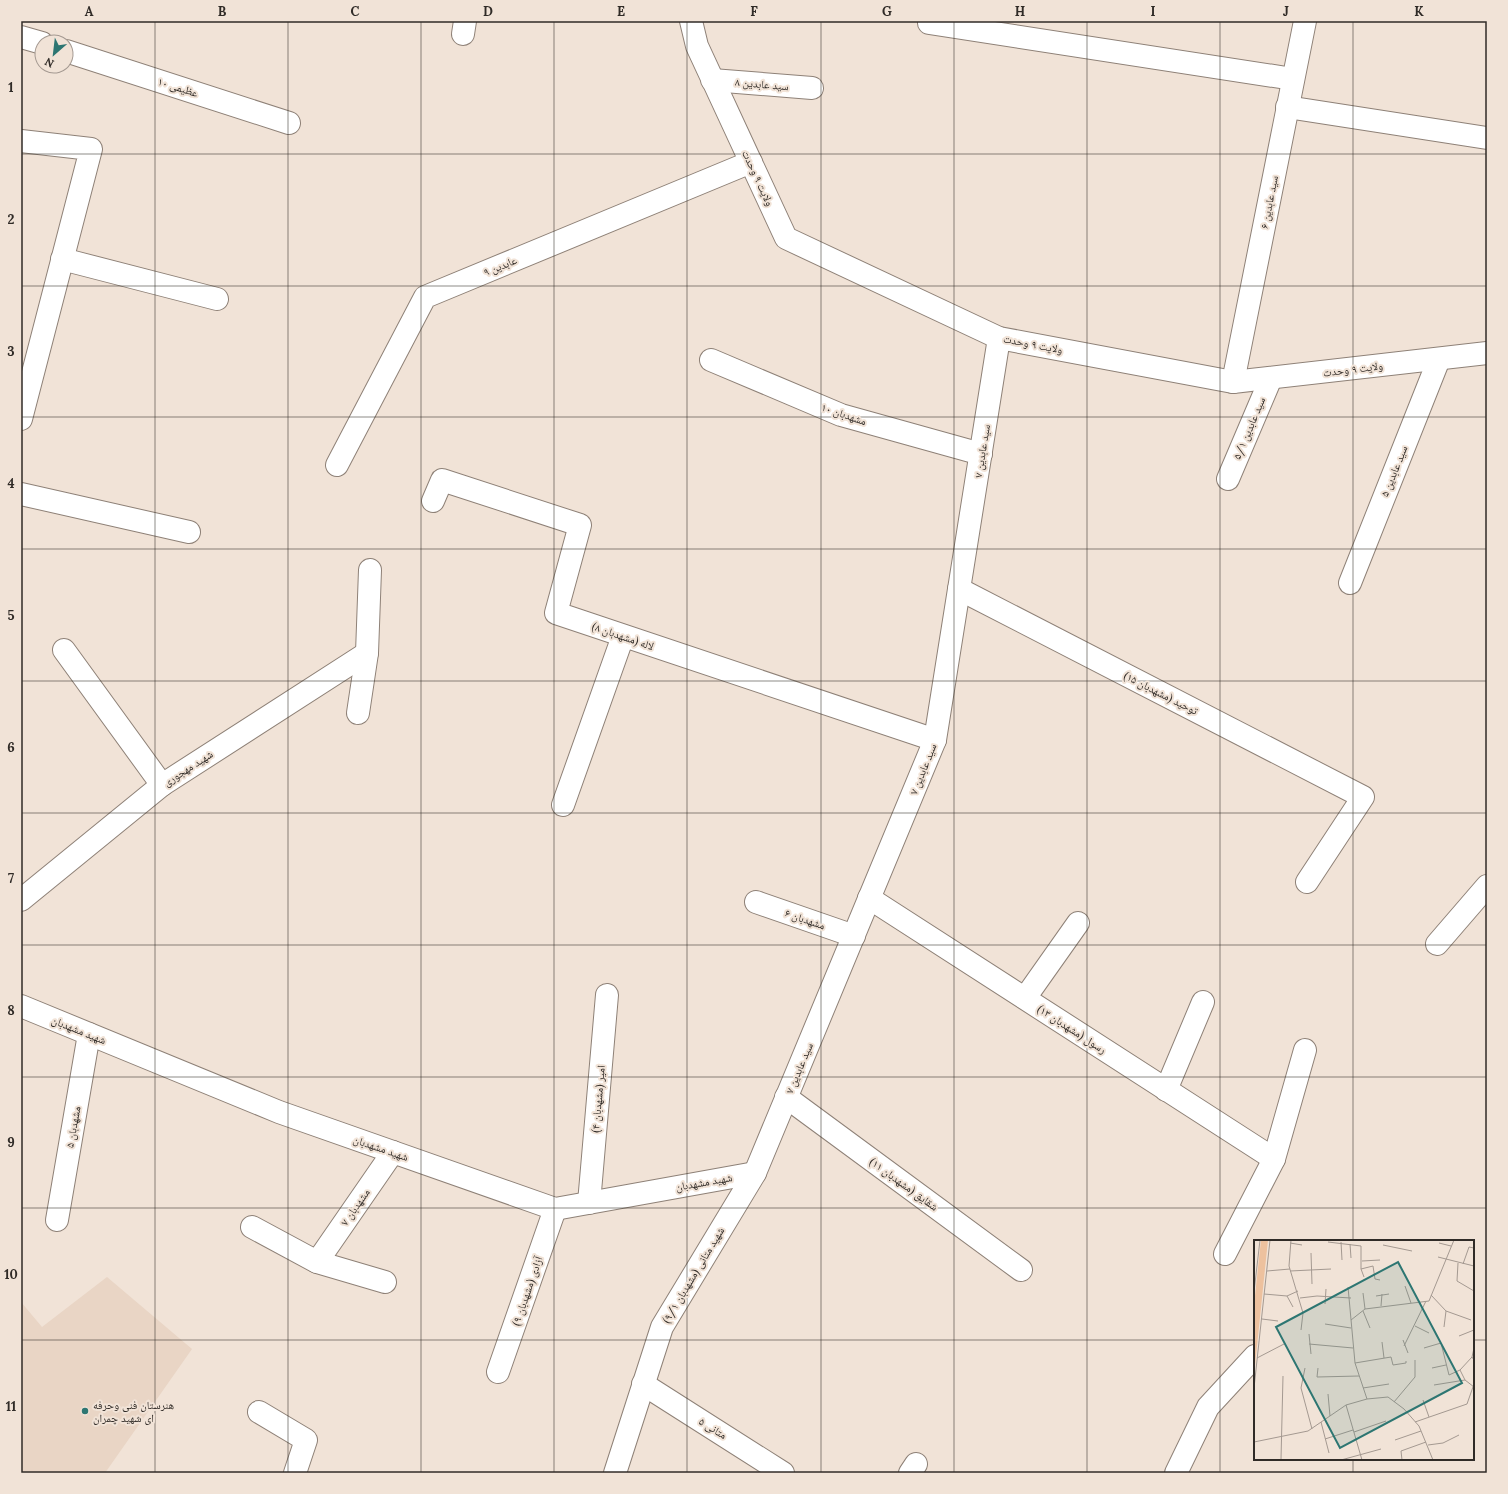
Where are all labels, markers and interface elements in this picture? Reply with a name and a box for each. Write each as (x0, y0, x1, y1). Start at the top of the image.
text: A (85, 3, 94, 20)
text: B (218, 3, 227, 20)
text: C (351, 3, 360, 20)
text: D (483, 3, 493, 20)
text: E (617, 3, 625, 20)
text: F (750, 3, 758, 20)
text: G (882, 3, 892, 20)
text: H (1015, 3, 1025, 20)
text: I (1150, 3, 1156, 20)
text: J (1283, 3, 1289, 20)
text: K (1414, 3, 1424, 20)
north arrow (34, 34, 74, 74)
text: N (42, 54, 56, 71)
street label: عظیمی ۱۰ (156, 74, 200, 100)
street label: سید عابدین ۸ (735, 75, 789, 93)
text: 1 (8, 79, 14, 96)
street label: ولایت ۹ وحدت (739, 148, 777, 208)
street label: سید عابدین ۶ (1257, 174, 1281, 230)
text: 2 (8, 211, 15, 228)
street label: عابدین ۹ (481, 253, 519, 279)
street label: ولایت ۹ وحدت (1002, 331, 1064, 357)
text: 3 (7, 343, 15, 360)
street label: ولایت ۹ وحدت (1322, 358, 1384, 380)
street label: سید عابدین ۵/۱ (1230, 395, 1269, 462)
street label: مشهدبان ۱۰ (820, 400, 868, 428)
street label: سید عابدین ۷ (971, 423, 993, 479)
street label: سید عابدین ۵ (1377, 443, 1411, 499)
text: 4 (7, 475, 15, 492)
text: 5 (7, 607, 15, 624)
street label: لاله (مشهدبان ۸) (590, 619, 656, 654)
street label: توحید (مشهدبان ۱۵) (1121, 668, 1201, 719)
text: 6 (7, 739, 15, 756)
street label: سید عابدین ۷ (906, 741, 940, 797)
street label: شهید مهجوری (161, 747, 215, 789)
text: 7 (8, 870, 14, 887)
street label: مشهدبان ۶ (783, 906, 827, 932)
street label: رسول (مشهدبان ۱۳) (1034, 1001, 1109, 1057)
text: 8 (7, 1002, 15, 1019)
street label: شهید مشهدبان (50, 1013, 108, 1047)
street label: سید عابدین ۷ (782, 1040, 816, 1096)
street label: امیر (مشهدبان ۴) (588, 1065, 609, 1133)
street label: مشهدبان ۵ (62, 1105, 84, 1149)
street label: شهید مشهدبان (352, 1132, 410, 1164)
text: 9 (7, 1134, 15, 1151)
street label: شقایق (مشهدبان ۱۱) (866, 1154, 941, 1214)
street label: شهید مشهدبان (674, 1170, 734, 1194)
street label: مشهدبان ۷ (337, 1186, 373, 1228)
street label: شهید متانی (مشهدبان ۹/۱) (659, 1224, 728, 1326)
inset map (1254, 1240, 1474, 1460)
street label: آزادی (مشهدبان ۹) (509, 1254, 546, 1328)
text: 10 (4, 1266, 18, 1283)
text: 11 (6, 1398, 16, 1415)
place label: هنرستان فنی وحرفه ای شهید چمران (93, 1398, 174, 1425)
marker: هنرستان فنی وحرفه ای شهید چمران (80, 1406, 90, 1416)
street label: متانی ۵ (696, 1414, 730, 1442)

